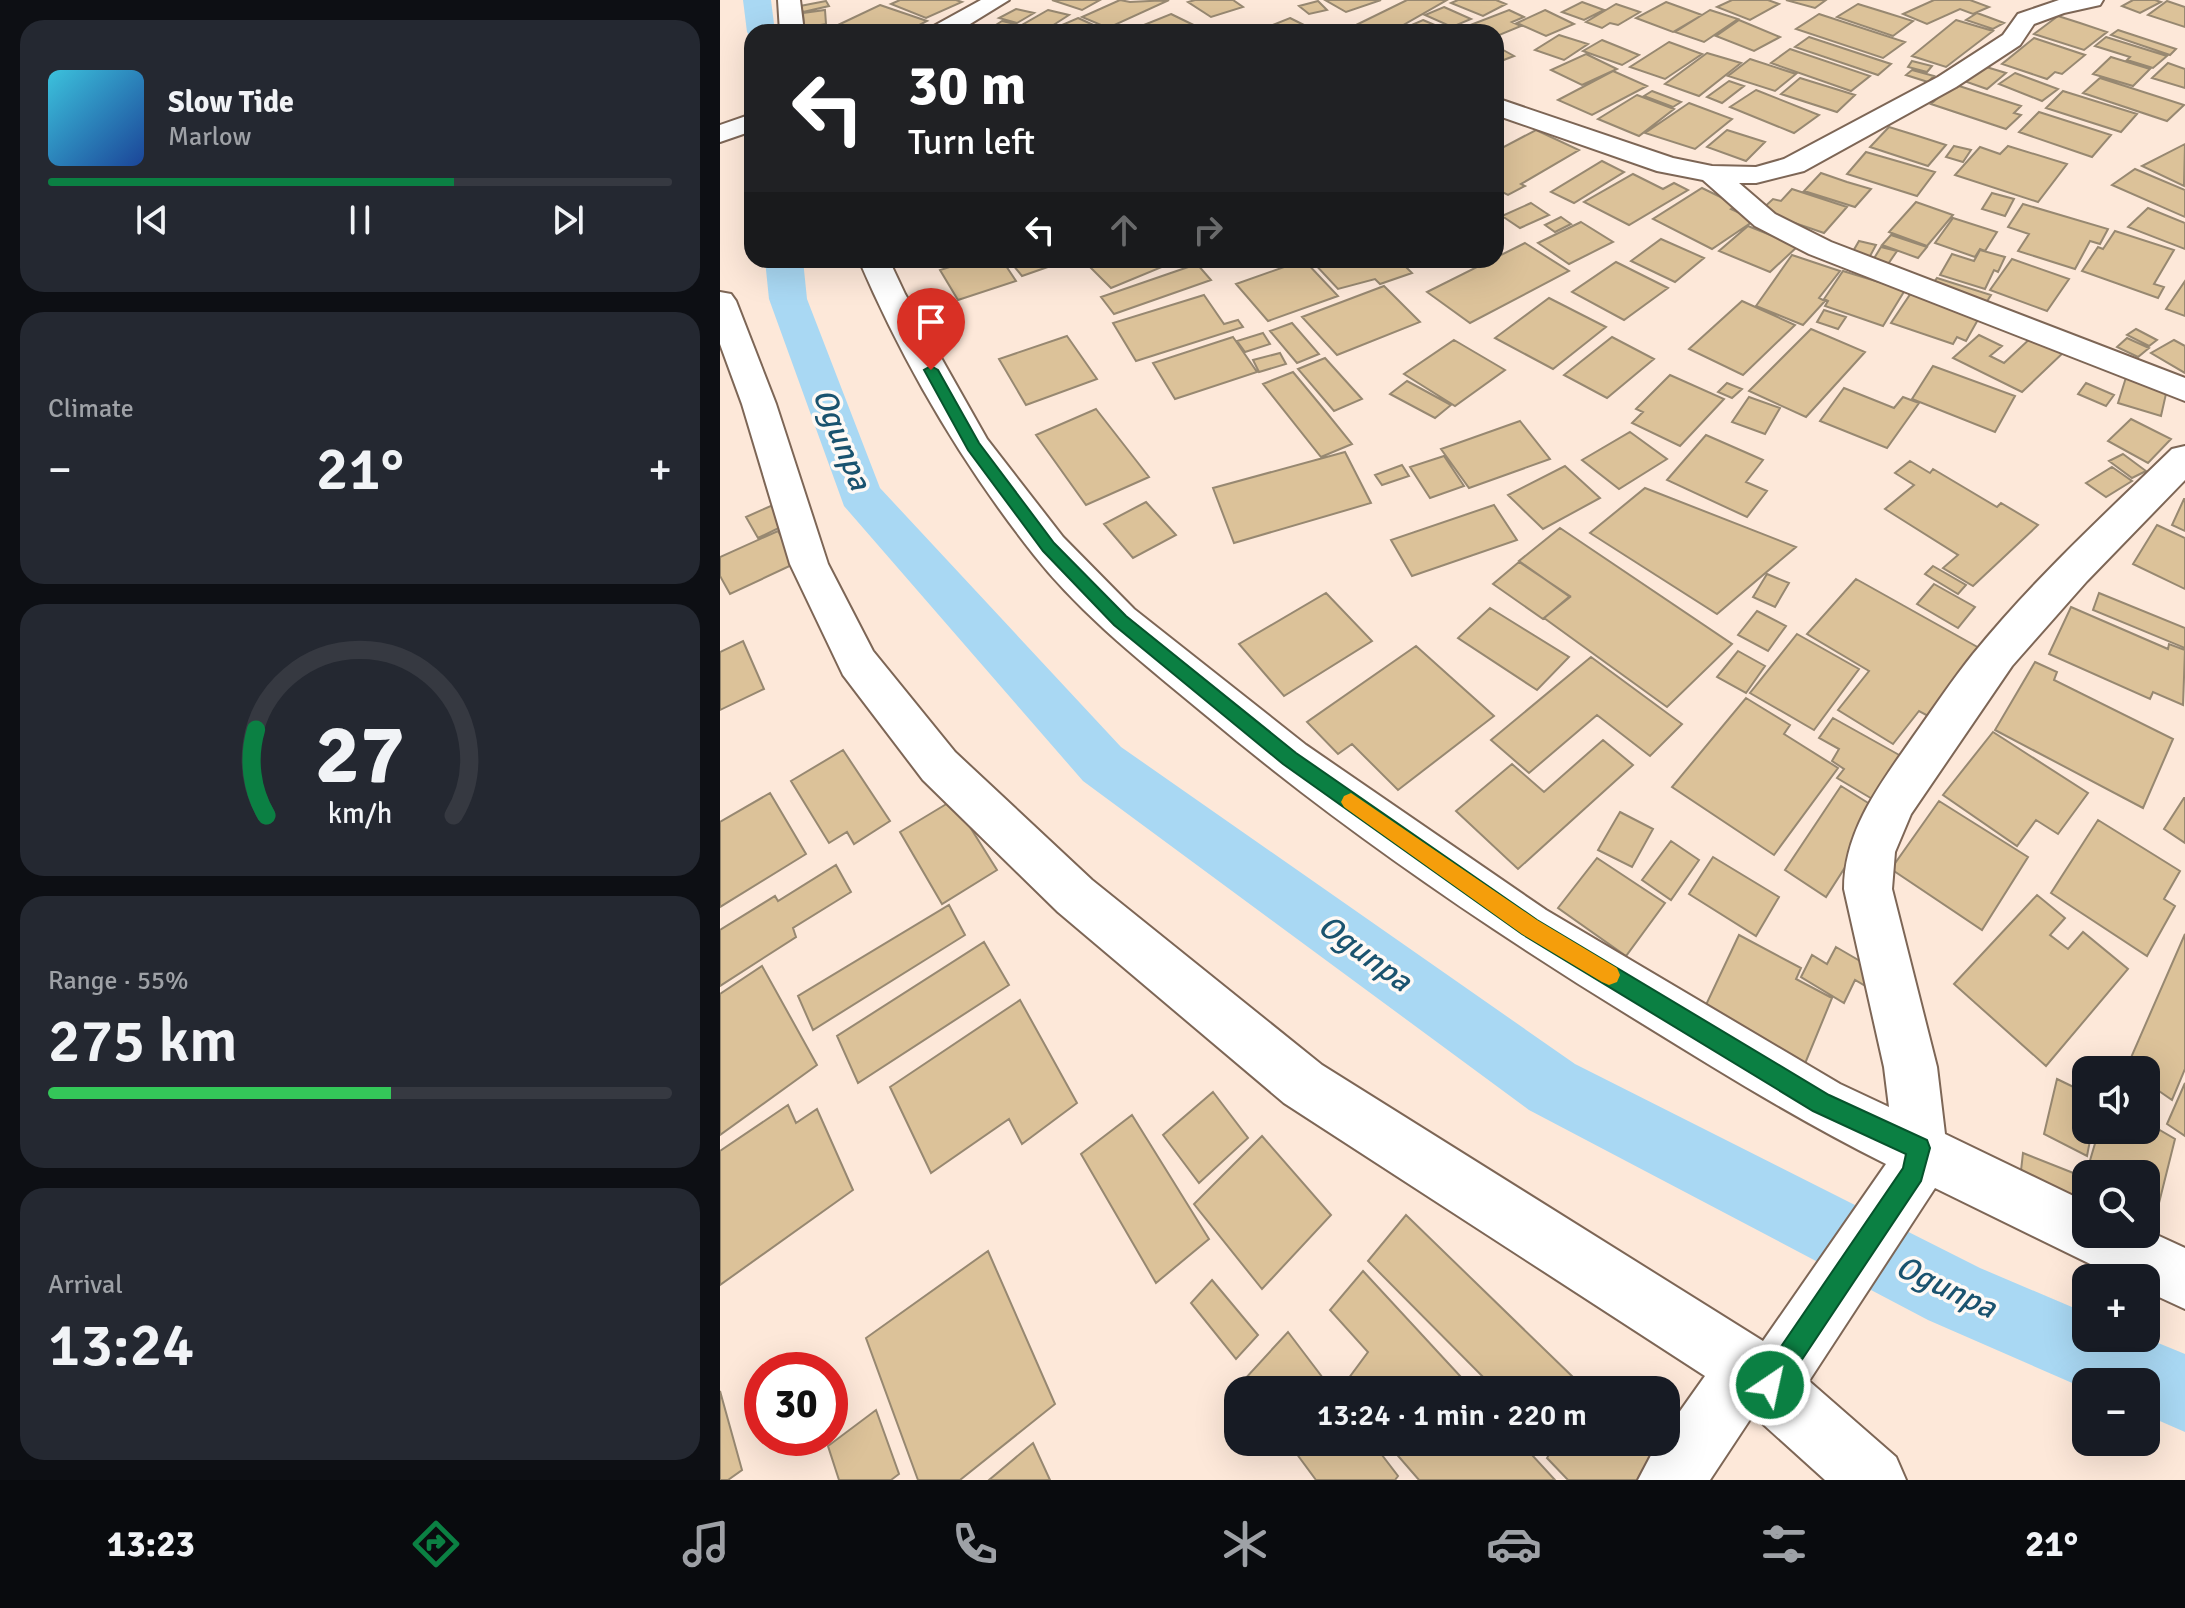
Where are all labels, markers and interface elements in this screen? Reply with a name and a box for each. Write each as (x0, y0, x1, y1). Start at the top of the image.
text: 30 m (908, 51, 1026, 120)
icon: left (776, 56, 880, 160)
text: Slow Tide (168, 84, 294, 121)
text: Turn left (908, 120, 1035, 165)
text: Marlow (168, 121, 251, 153)
icon: previous (130, 198, 174, 242)
icon: pause (338, 198, 382, 242)
icon: next (546, 198, 590, 242)
icon: left (1018, 208, 1062, 252)
icon: ahead (1102, 208, 1146, 252)
icon: right (1186, 208, 1230, 252)
pin (897, 288, 965, 370)
icon: arrive (909, 300, 953, 344)
water label: Ogunpa (804, 383, 880, 496)
text: Climate (48, 393, 134, 425)
text: 21° (316, 433, 404, 507)
text: − (48, 443, 72, 497)
text: + (648, 443, 672, 497)
text: 27 (315, 704, 405, 806)
text: km/h (328, 796, 392, 831)
water label: Ogunpa (1311, 906, 1420, 1000)
text: Range · 55% (48, 965, 189, 997)
text: 275 km (48, 1005, 237, 1079)
map controls (2072, 1056, 2160, 1456)
button: sound (2072, 1056, 2160, 1144)
button: search (2072, 1160, 2160, 1248)
water label: Ogunpa (1890, 1247, 2003, 1327)
button: + (2072, 1264, 2160, 1352)
text: Arrival (48, 1269, 123, 1301)
text: 13:24 (48, 1309, 195, 1383)
position arrow (1728, 1343, 1812, 1427)
speed limit sign: 30 (744, 1352, 848, 1456)
button: − (2072, 1368, 2160, 1456)
text: 13:24 · 1 min · 220 m (1317, 1397, 1587, 1434)
icon: directions (408, 1516, 464, 1572)
icon: music (678, 1516, 734, 1572)
icon: phone (947, 1516, 1003, 1572)
icon: climate (1217, 1516, 1273, 1572)
icon: car (1486, 1516, 1542, 1572)
icon: filters (1756, 1516, 1812, 1572)
text: 13:23 (107, 1522, 195, 1567)
text: 21° (2025, 1522, 2078, 1567)

